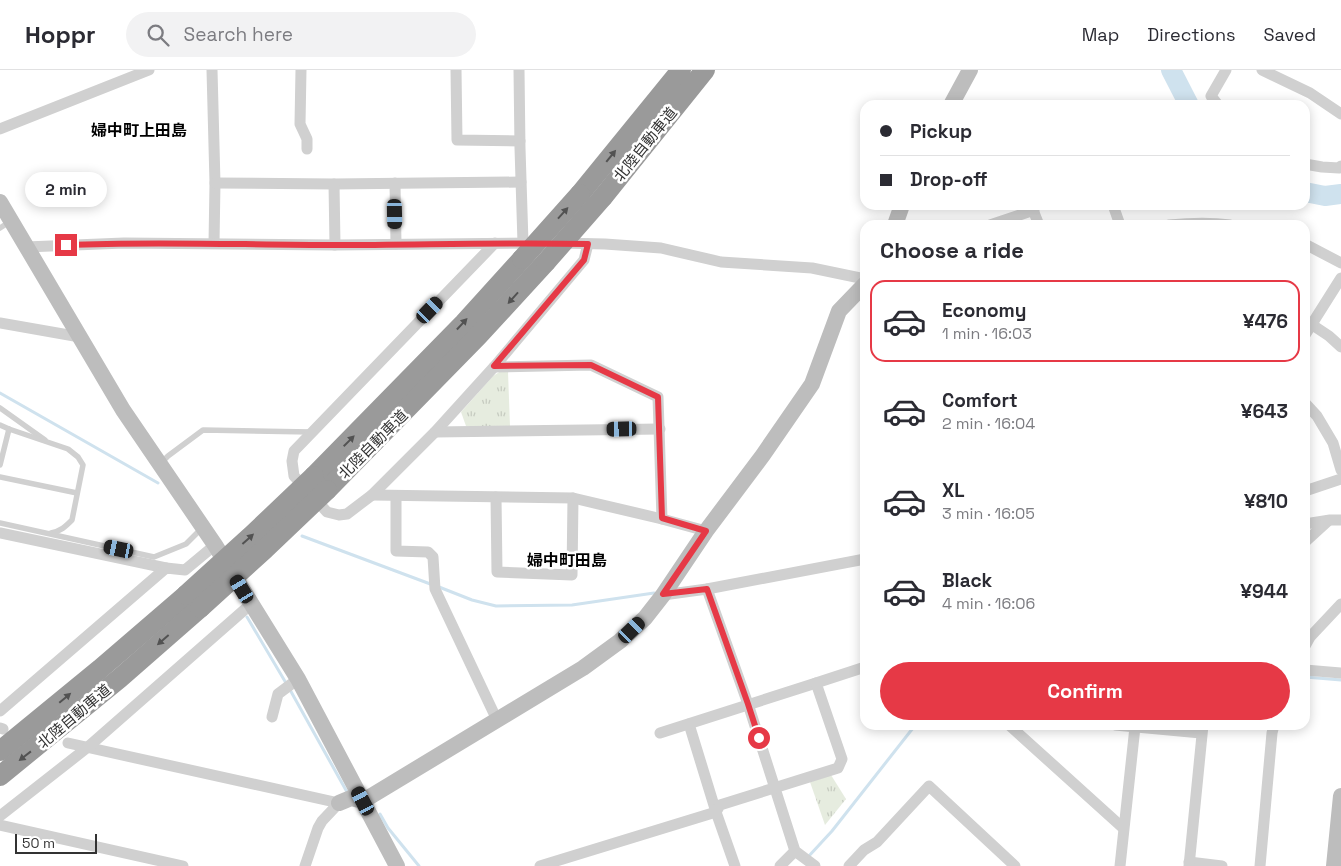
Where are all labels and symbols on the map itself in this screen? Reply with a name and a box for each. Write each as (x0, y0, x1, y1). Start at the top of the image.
street label: 北陸自動車道 (609, 103, 681, 185)
district label: 婦中町上田島 (91, 120, 187, 141)
one-way arrow (605, 150, 616, 163)
callout: 2 min (25, 172, 107, 208)
car (387, 199, 402, 229)
one-way arrow (557, 207, 568, 220)
route end (55, 234, 77, 256)
one-way arrow (507, 291, 519, 303)
car (414, 294, 445, 326)
one-way arrow (456, 319, 468, 331)
street label: 北陸自動車道 (334, 405, 412, 483)
car (606, 421, 637, 437)
one-way arrow (343, 435, 355, 447)
one-way arrow (241, 533, 253, 545)
car (102, 539, 135, 559)
district label: 婦中町田島 (527, 550, 607, 571)
car (227, 572, 256, 606)
car (615, 614, 648, 646)
one-way arrow (158, 634, 170, 646)
street label: 北陸自動車道 (33, 680, 115, 752)
one-way arrow (58, 693, 71, 704)
route start (748, 727, 770, 749)
one-way arrow (19, 750, 32, 761)
car (349, 784, 376, 818)
scale bar (15, 831, 98, 854)

